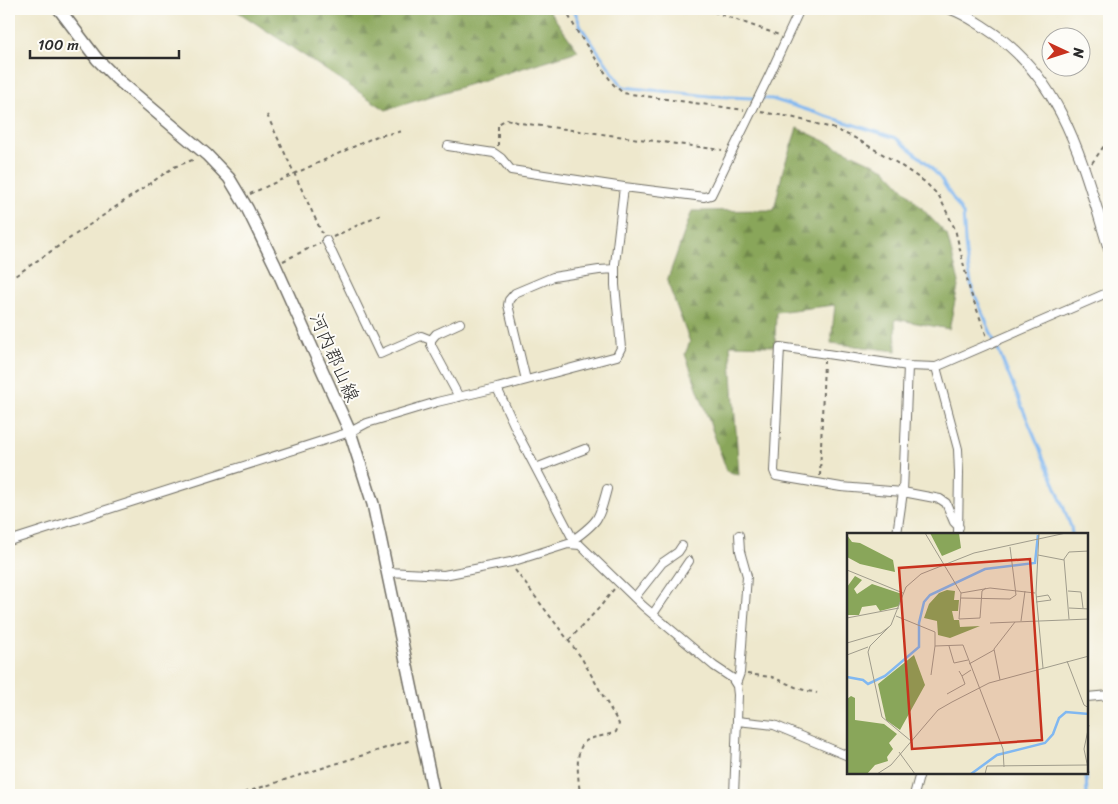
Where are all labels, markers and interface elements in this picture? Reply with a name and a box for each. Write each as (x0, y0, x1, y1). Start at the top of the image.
scale bar (30, 28, 179, 60)
north arrow (1040, 28, 1090, 78)
text: 100 m (38, 32, 79, 58)
text: N (1066, 46, 1091, 59)
street label: 河内郡山線 (300, 307, 369, 407)
inset map (847, 533, 1088, 774)

